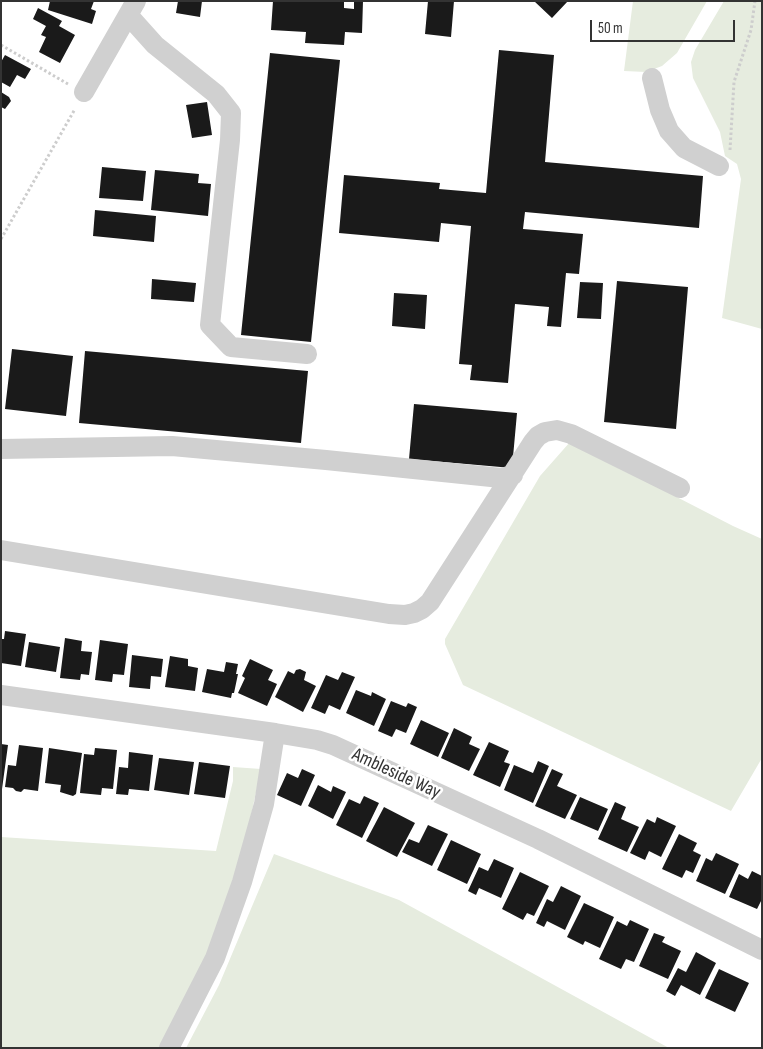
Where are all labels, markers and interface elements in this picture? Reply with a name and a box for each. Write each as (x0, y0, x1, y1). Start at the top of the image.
scale bar (593, 10, 738, 42)
text: 50 m (598, 19, 623, 38)
street label: Ambleside Way (348, 744, 444, 804)

